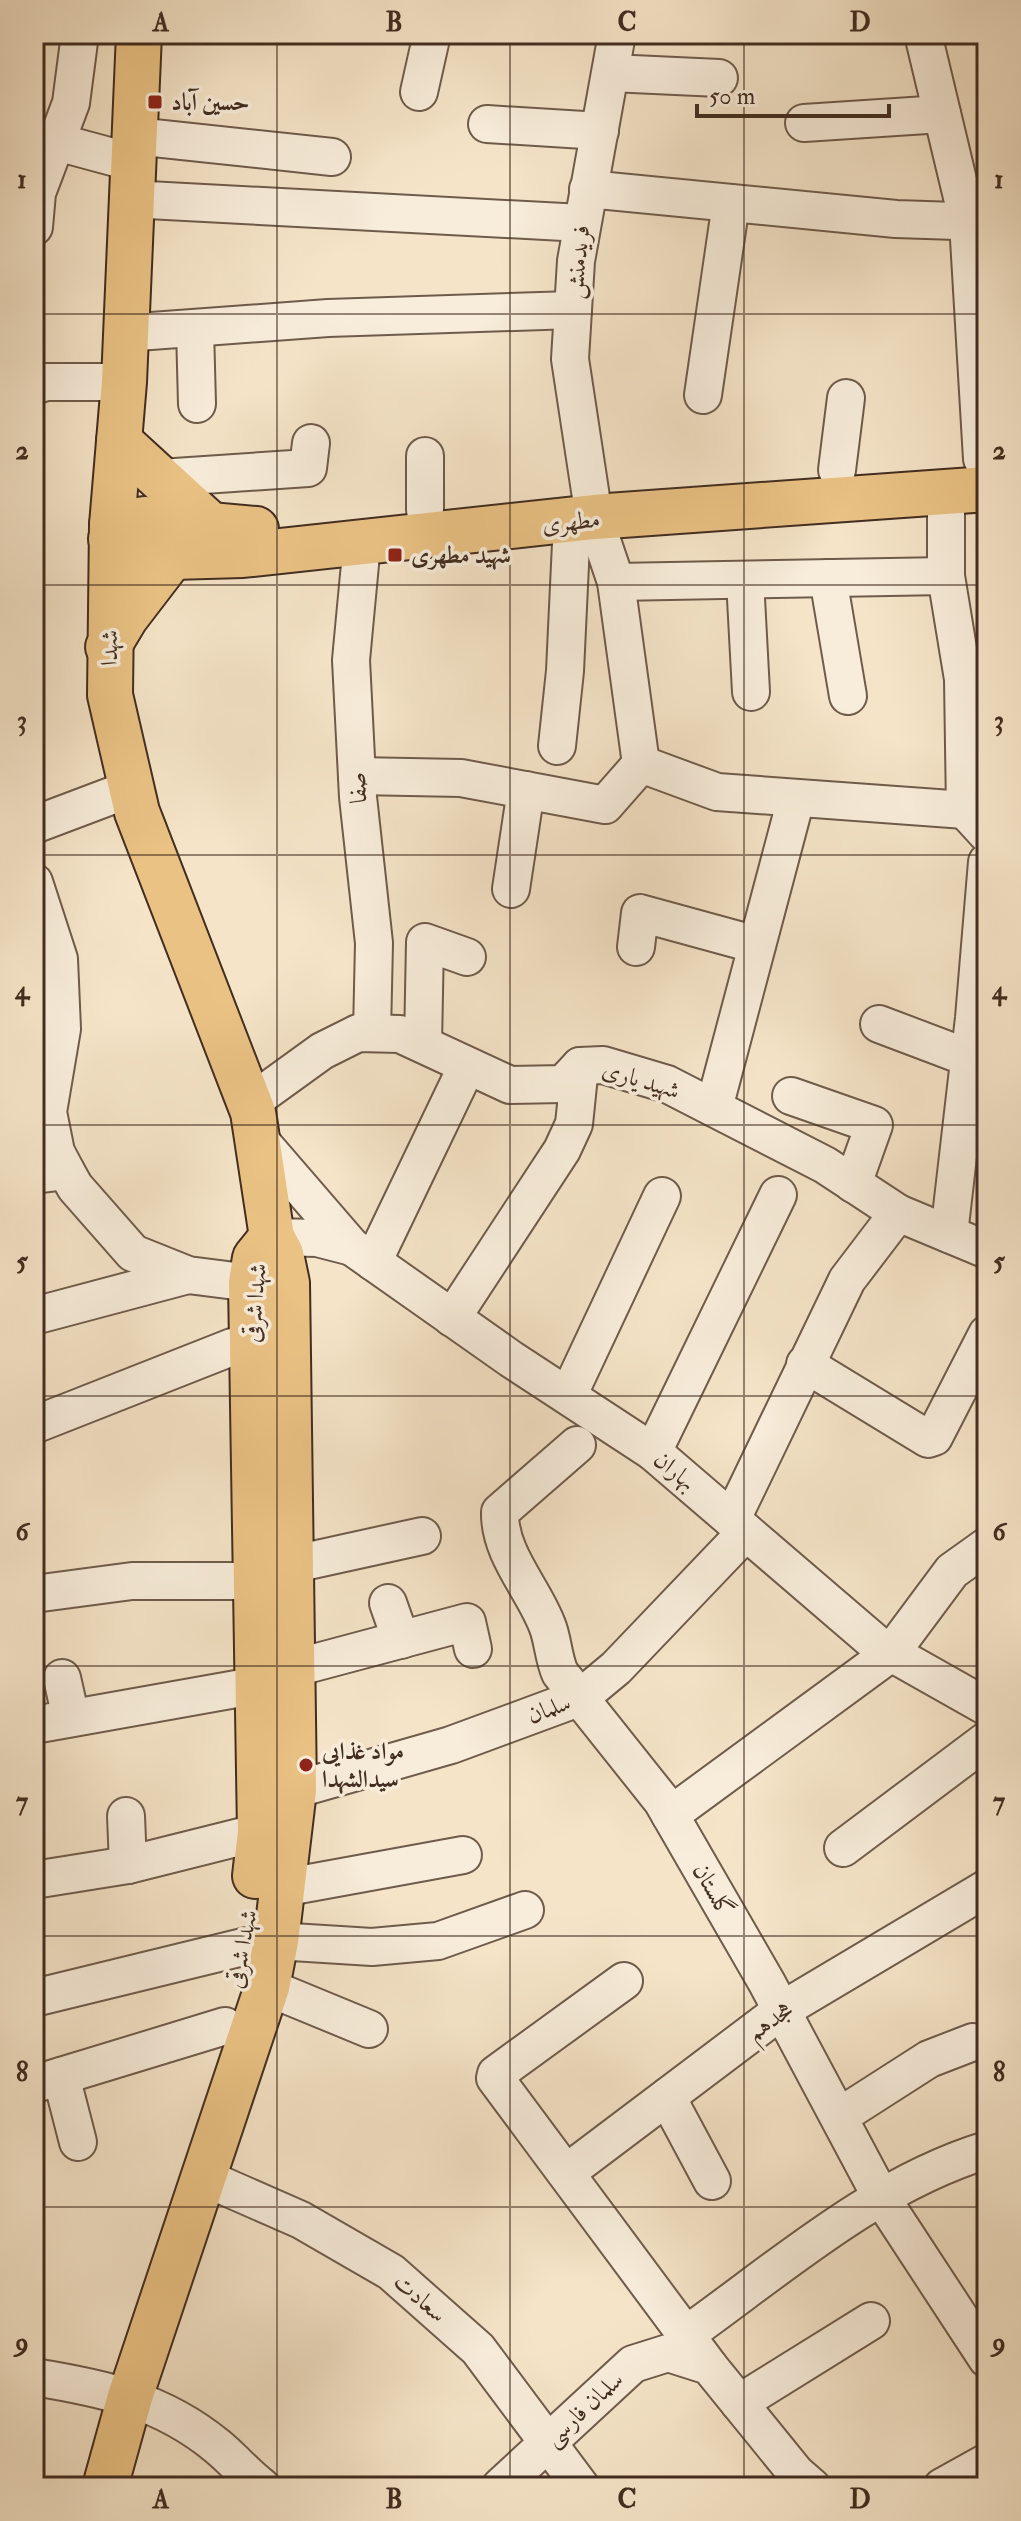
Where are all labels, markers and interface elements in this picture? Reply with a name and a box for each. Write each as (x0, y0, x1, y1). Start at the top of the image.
text: A (152, 7, 170, 39)
text: B (385, 7, 403, 39)
text: C (617, 7, 637, 39)
text: D (849, 7, 871, 39)
scale bar (697, 68, 889, 118)
text: 50 m (709, 81, 756, 112)
place label: حسین آباد (171, 87, 250, 118)
marker: حسین آباد (146, 93, 164, 111)
text: 1 (17, 164, 27, 196)
text: 1 (994, 164, 1004, 196)
street label: فریدمنش (559, 224, 597, 300)
text: 2 (15, 435, 29, 467)
text: 2 (992, 435, 1006, 467)
street label: مطهری (540, 504, 602, 540)
place label: شهید مطهری (411, 540, 511, 571)
marker: شهید مطهری (386, 546, 404, 564)
street label: شهدا (94, 630, 125, 666)
text: 3 (17, 705, 27, 737)
text: 3 (994, 705, 1004, 737)
street label: صفا (341, 771, 375, 805)
text: 4 (14, 975, 31, 1007)
text: 4 (991, 975, 1008, 1007)
street label: شهید یاری (598, 1054, 684, 1106)
text: 5 (16, 1246, 28, 1278)
text: 5 (993, 1246, 1005, 1278)
street label: شهدا شرقی (236, 1262, 274, 1344)
street label: بهاران (647, 1444, 703, 1498)
text: 6 (15, 1516, 30, 1548)
text: 6 (992, 1516, 1007, 1548)
street label: سلمان (523, 1687, 575, 1731)
place label: مواد غذایی سیدالشهدا (321, 1736, 404, 1795)
marker: مواد غذایی سیدالشهدا (297, 1756, 315, 1774)
text: 7 (16, 1786, 28, 1818)
text: 7 (993, 1786, 1005, 1818)
street label: گلستان (685, 1857, 741, 1923)
street label: شهدا شرقی (219, 1907, 265, 1991)
street label: هجدهم (741, 1994, 803, 2053)
text: 8 (16, 2057, 28, 2089)
text: 8 (993, 2057, 1005, 2089)
street label: سعادت (387, 2266, 453, 2330)
text: 9 (12, 2327, 29, 2359)
text: 9 (989, 2327, 1006, 2359)
street label: سلمان فارسی (538, 2365, 631, 2454)
text: A (152, 2484, 170, 2516)
text: B (385, 2484, 403, 2516)
text: C (617, 2484, 637, 2516)
text: D (849, 2484, 871, 2516)

